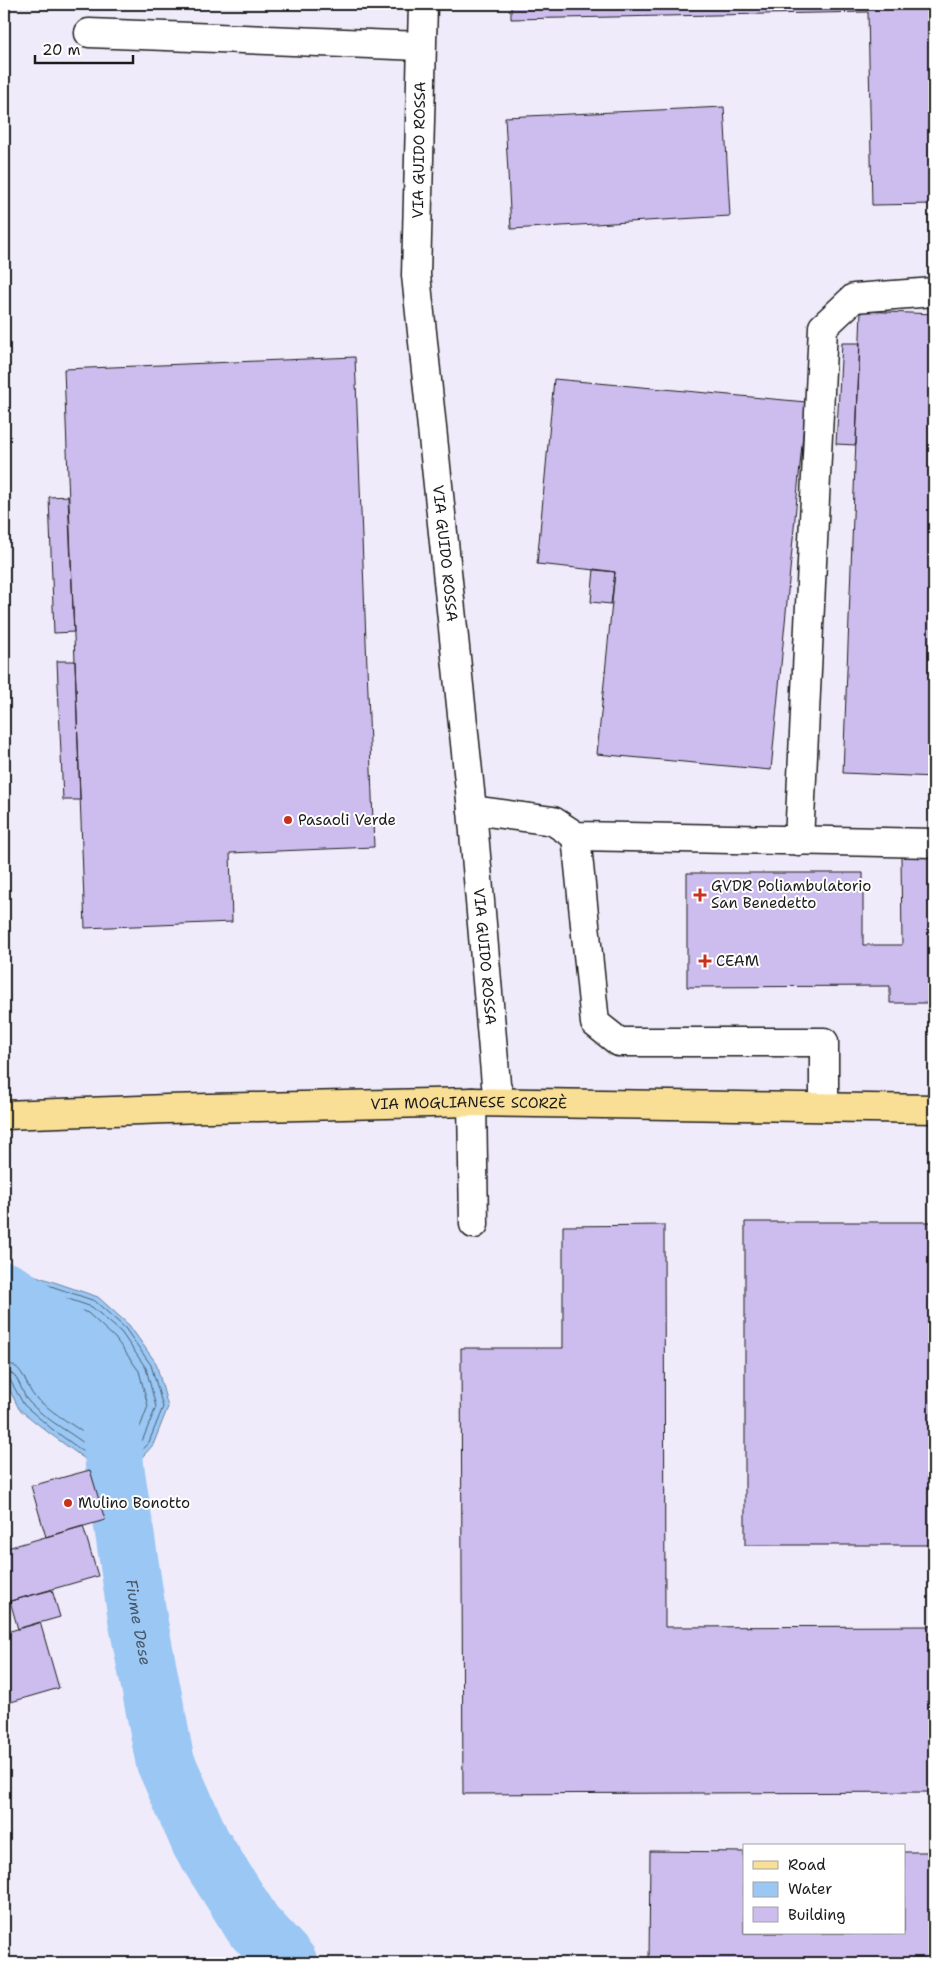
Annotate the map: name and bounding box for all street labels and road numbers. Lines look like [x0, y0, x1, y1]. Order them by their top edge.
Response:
street label: VIA GUIDO ROSSA [408, 81, 430, 219]
street label: VIA GUIDO ROSSA [428, 484, 462, 623]
street label: VIA GUIDO ROSSA [469, 887, 501, 1026]
street label: VIA MOGLIANESE SCORZÈ [370, 1092, 567, 1114]

